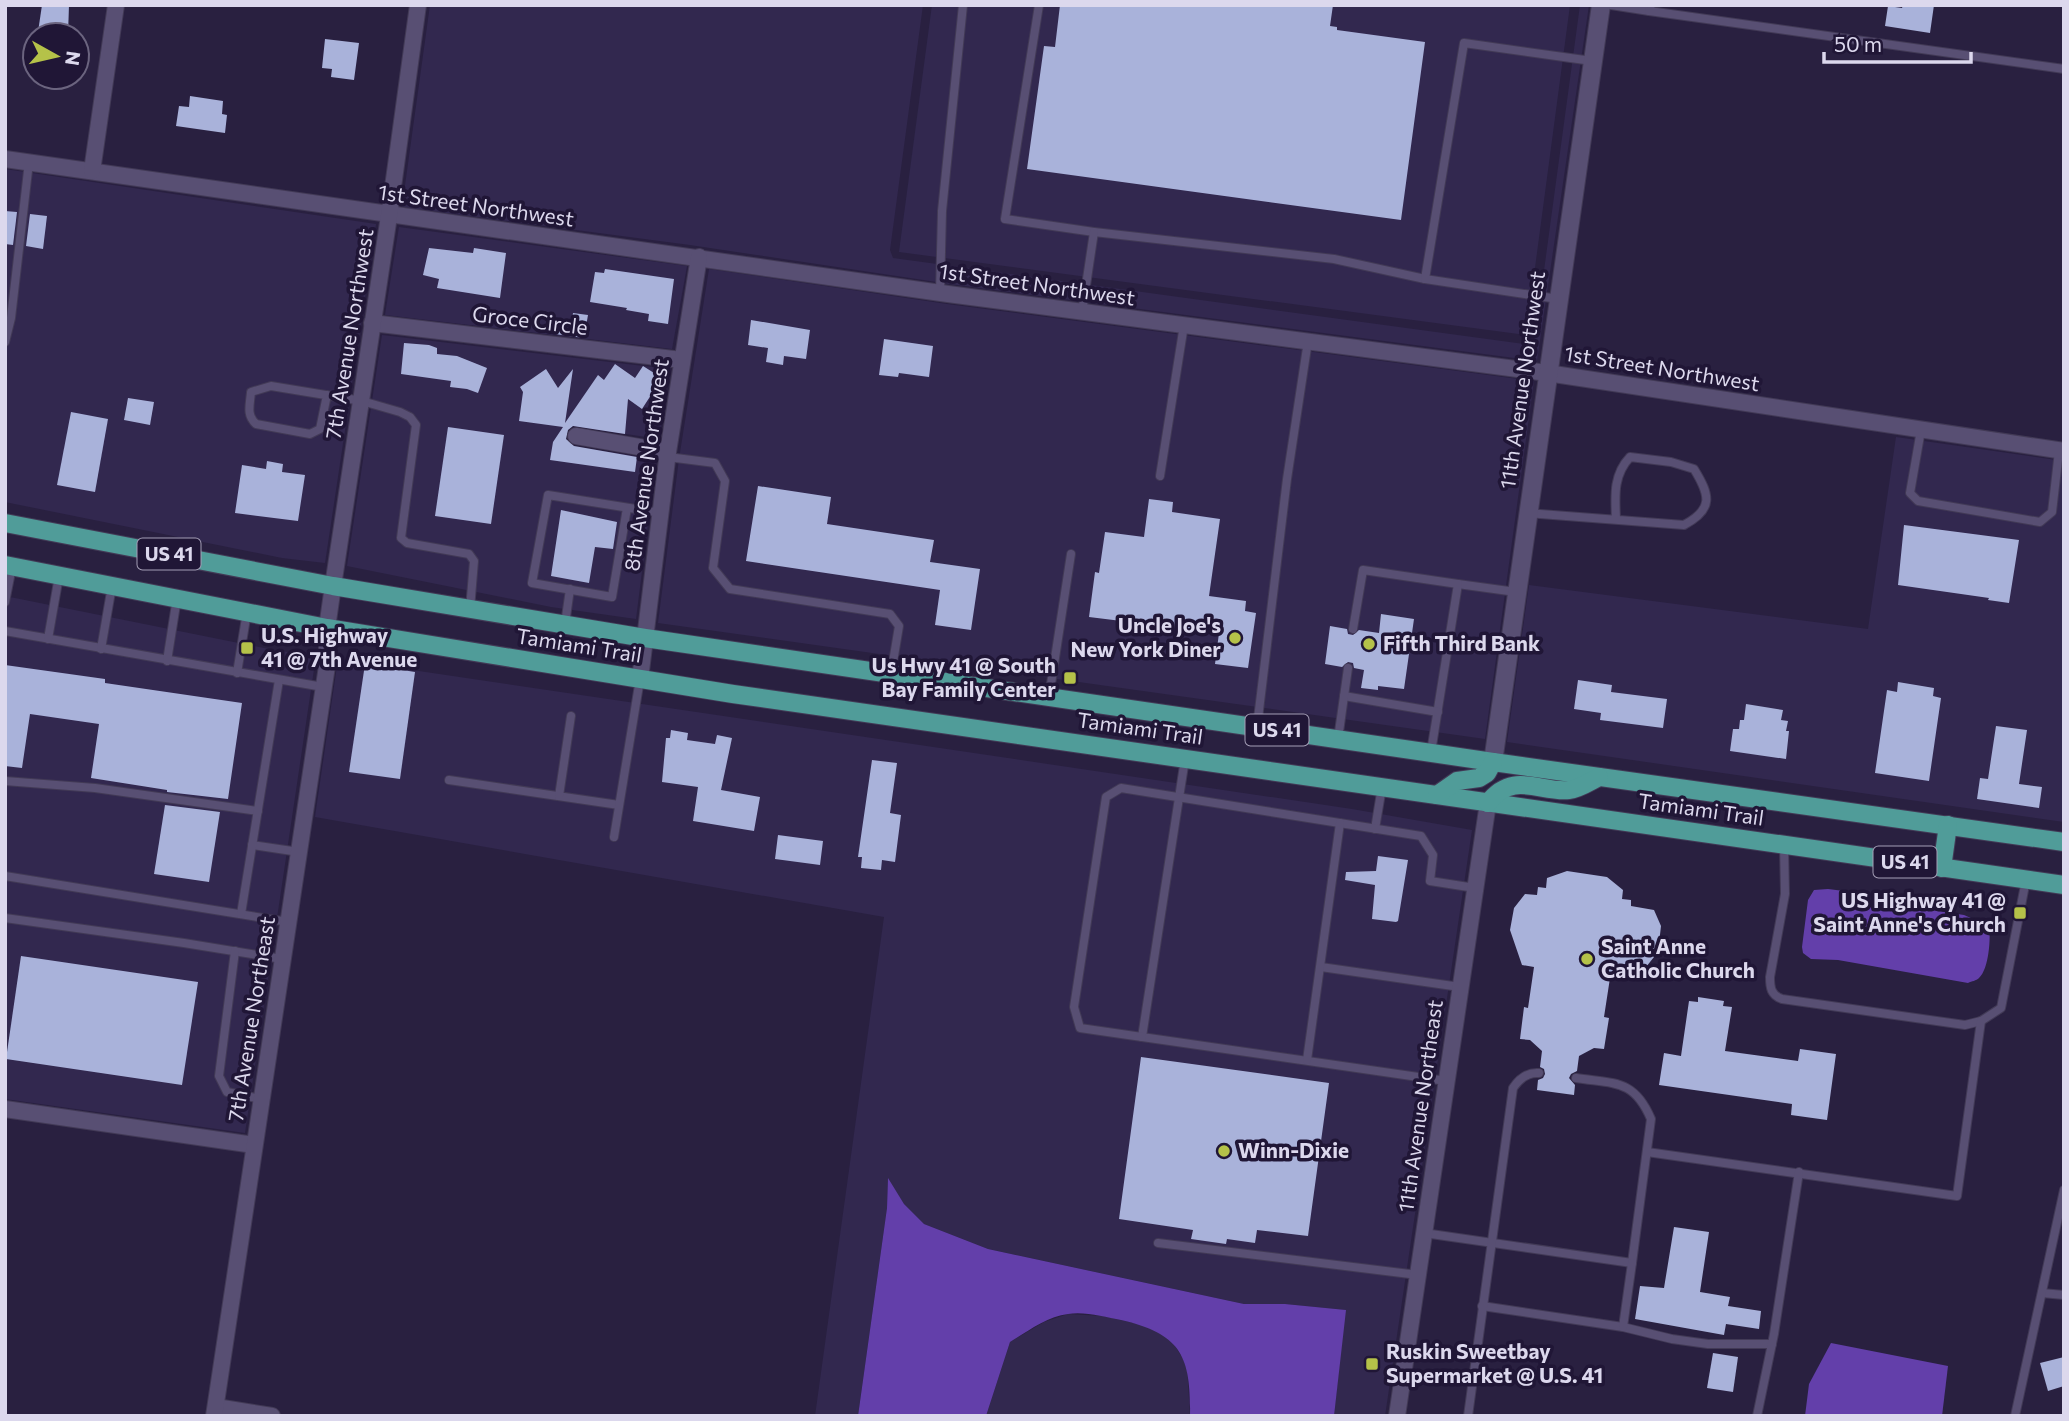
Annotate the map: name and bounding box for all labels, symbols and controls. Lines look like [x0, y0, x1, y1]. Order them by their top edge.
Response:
north arrow [21, 21, 91, 91]
scale bar [1824, 21, 1971, 65]
text: 50 m [1834, 31, 1882, 56]
text: N [61, 50, 86, 67]
street label: 1st Street Northwest [377, 178, 576, 231]
street label: 7th Avenue Northwest [320, 227, 377, 441]
street label: 1st Street Northwest [938, 257, 1137, 310]
street label: 11th Avenue Northwest [1494, 269, 1549, 490]
street label: Groce Circle [471, 300, 589, 339]
street label: 1st Street Northwest [1563, 340, 1762, 395]
street label: 8th Avenue Northwest [618, 357, 673, 573]
road number: US 41 [138, 538, 200, 569]
place label: Uncle Joe's New York Diner [1070, 612, 1221, 661]
place label: U.S. Highway 41 @ 7th Avenue [261, 622, 417, 671]
street label: Tamiami Trail [515, 622, 644, 667]
marker: Uncle Joe's New York Diner [1227, 630, 1243, 646]
place label: Fifth Third Bank [1383, 630, 1540, 655]
marker: Fifth Third Bank [1361, 636, 1377, 652]
marker: U.S. Highway 41 @ 7th Avenue [239, 640, 255, 656]
place label: Us Hwy 41 @ South Bay Family Center [872, 652, 1056, 701]
marker: Us Hwy 41 @ South Bay Family Center [1062, 670, 1078, 686]
street label: Tamiami Trail [1076, 706, 1205, 749]
road number: US 41 [1246, 715, 1308, 746]
street label: Tamiami Trail [1637, 787, 1766, 830]
road number: US 41 [1874, 846, 1937, 877]
place label: US Highway 41 @ Saint Anne's Church [1813, 887, 2006, 936]
marker: US Highway 41 @ Saint Anne's Church [2012, 905, 2028, 921]
street label: 7th Avenue Northeast [222, 914, 279, 1123]
place label: Saint Anne Catholic Church [1601, 933, 1755, 982]
marker: Saint Anne Catholic Church [1579, 951, 1595, 967]
street label: 11th Avenue Northeast [1392, 998, 1447, 1214]
place label: Winn-Dixie [1238, 1137, 1349, 1162]
marker: Winn-Dixie [1216, 1143, 1232, 1159]
place label: Ruskin Sweetbay Supermarket @ U.S. 41 [1386, 1338, 1603, 1387]
marker: Ruskin Sweetbay Supermarket @ U.S. 41 [1364, 1356, 1380, 1372]

